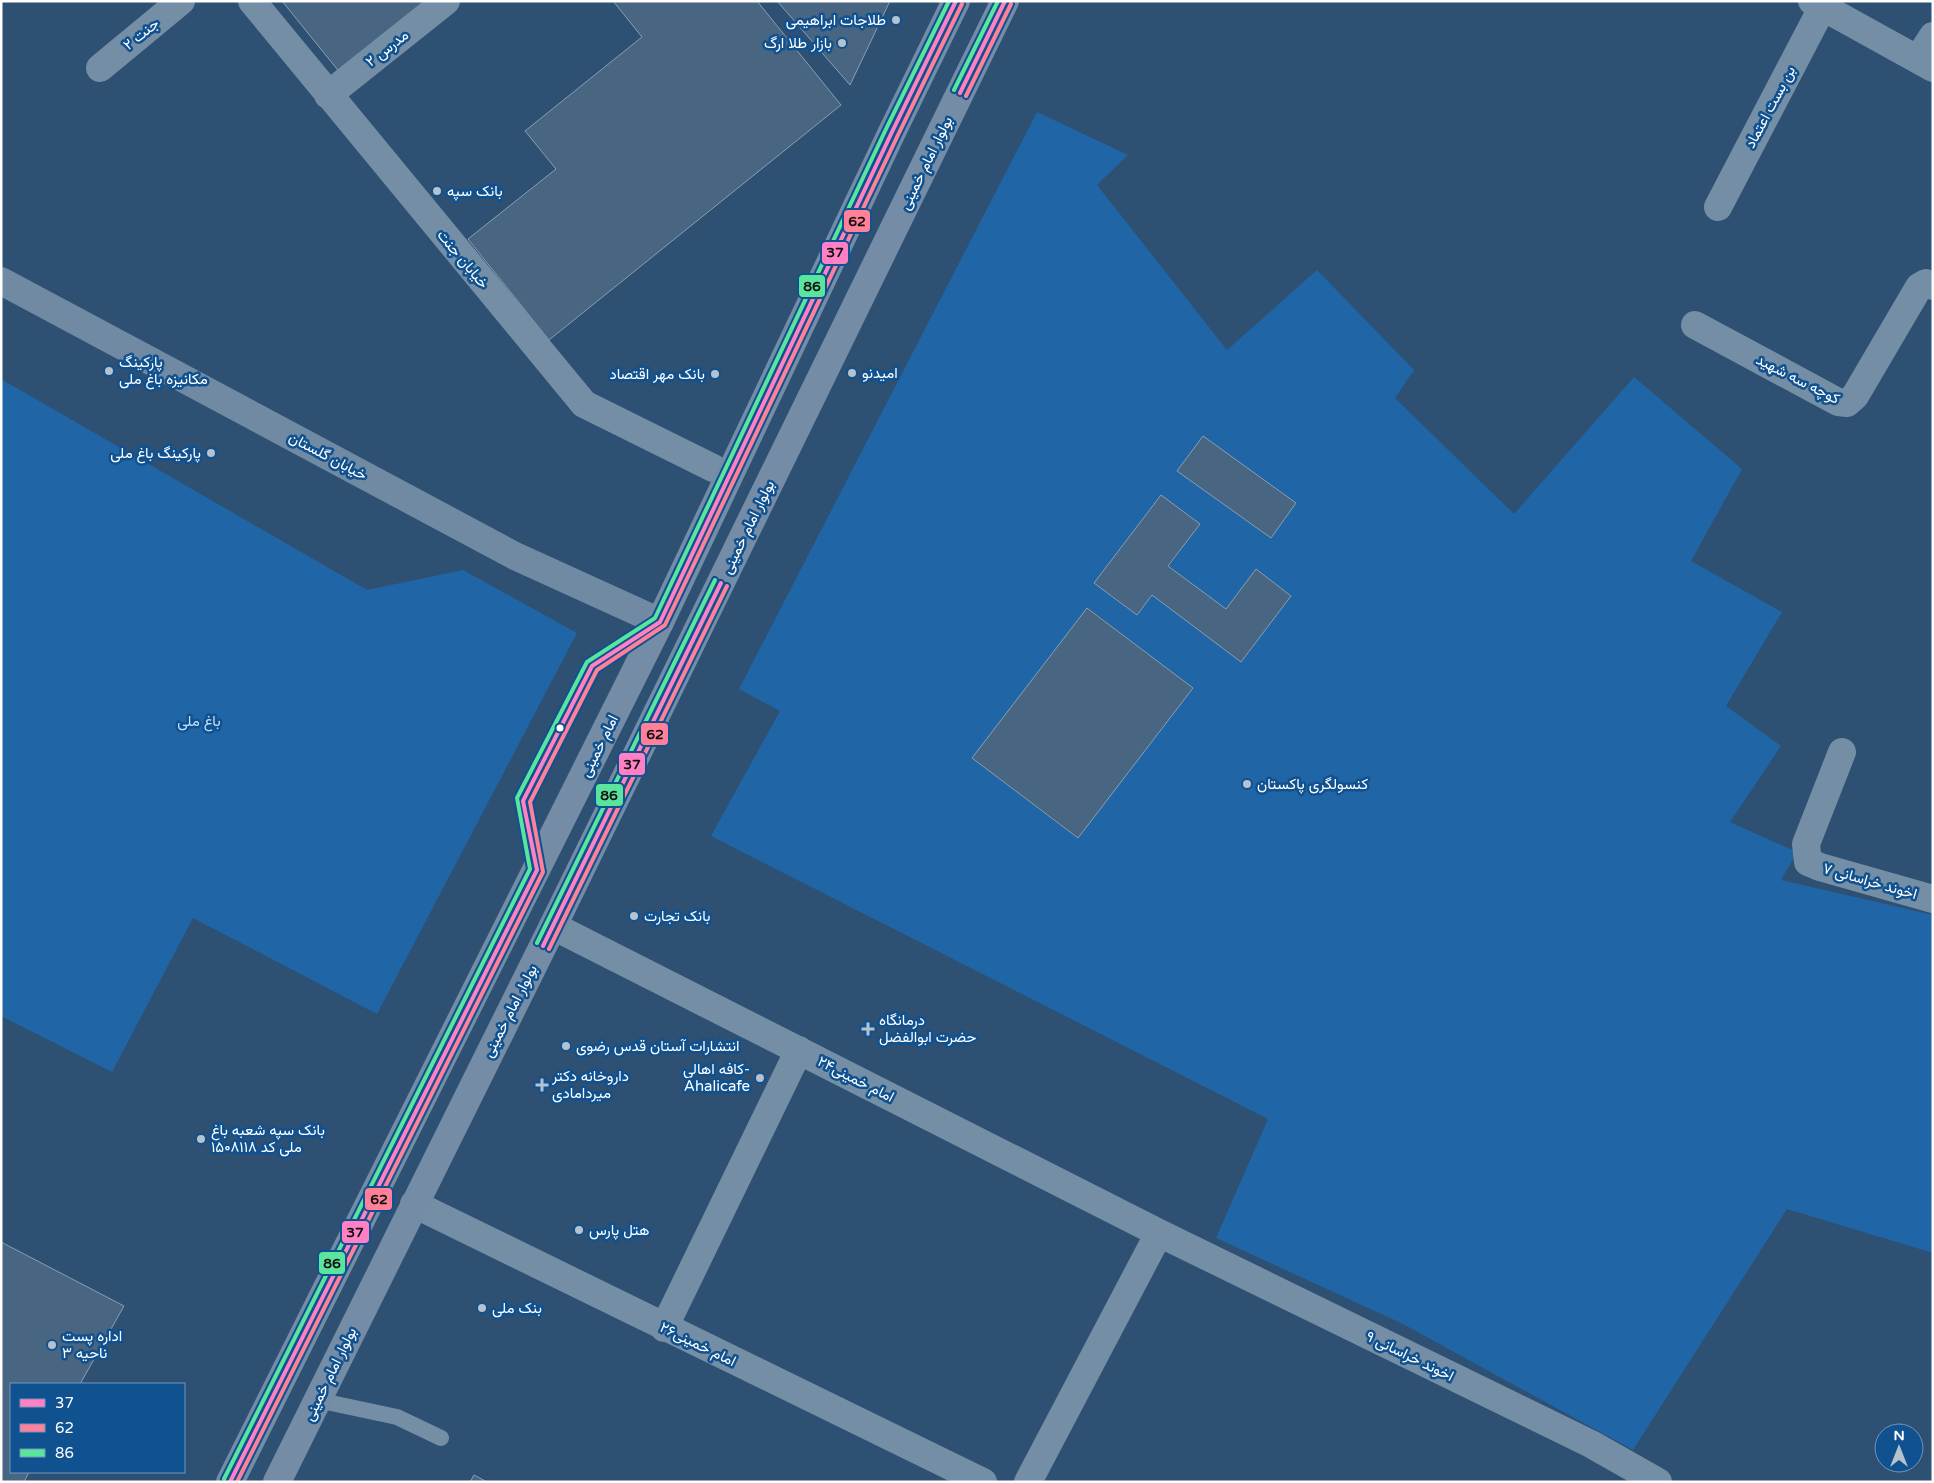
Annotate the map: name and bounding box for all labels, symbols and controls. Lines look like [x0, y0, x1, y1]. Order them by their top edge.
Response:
place label: طلاجات ابراهیمی [786, 11, 886, 30]
street label: جنت ۲ [119, 14, 163, 54]
marker: طلاجات ابراهیمی [890, 14, 902, 26]
street label: مدرس ۲ [362, 26, 413, 71]
place label: بازار طلا ارگ [764, 34, 832, 52]
marker: بازار طلا ارگ [836, 37, 848, 49]
street label: بن بست اعتماد [1741, 63, 1800, 152]
street label: بولوار امام خمینی [896, 113, 957, 213]
place label: بانک سپه [447, 182, 503, 201]
marker: بانک سپه [431, 185, 443, 197]
line badge: 62 [843, 209, 871, 233]
text: 62 [848, 213, 866, 230]
street label: خیابان جنت [433, 226, 493, 292]
line badge: 37 [821, 241, 849, 265]
text: 37 [826, 244, 844, 261]
line badge: 86 [798, 274, 826, 298]
text: 86 [803, 278, 821, 295]
street label: کوچه سه شهید [1753, 350, 1843, 409]
place label: پارکینگ مکانیزه باغ ملی [119, 353, 208, 390]
place label: امیدنو [862, 364, 898, 382]
marker: پارکینگ مکانیزه باغ ملی [103, 365, 115, 377]
place label: بانک مهر اقتصاد [609, 365, 705, 383]
marker: امیدنو [846, 367, 858, 379]
marker: بانک مهر اقتصاد [709, 368, 721, 380]
street label: خیابان گلستان [286, 428, 370, 484]
place label: پارکینگ باغ ملی [110, 444, 201, 464]
marker: پارکینگ باغ ملی [205, 447, 217, 459]
street label: بولوار امام خمینی [718, 477, 779, 577]
park label: باغ ملی [177, 712, 221, 732]
street label: امام خمینی [576, 712, 623, 781]
line badge: 62 [640, 722, 669, 746]
unlabelled marker [555, 723, 565, 733]
text: 62 [646, 726, 664, 743]
line badge: 37 [618, 752, 646, 776]
text: 37 [623, 756, 641, 773]
place label: کنسولگری پاکستان [1257, 775, 1368, 794]
marker: کنسولگری پاکستان [1241, 778, 1253, 790]
line badge: 86 [595, 783, 624, 807]
text: 86 [600, 787, 618, 804]
street label: اخوند خراسانی ۷ [1821, 859, 1919, 904]
place label: بانک تجارت [644, 907, 711, 925]
marker: بانک تجارت [628, 910, 640, 922]
street label: بولوار امام خمینی [479, 962, 542, 1061]
place label: درمانگاه حضرت ابوالفضل [879, 1011, 976, 1046]
marker: درمانگاه حضرت ابوالفضل [861, 1022, 875, 1036]
place label: انتشارات آستان قدس رضوی [576, 1037, 740, 1056]
marker: انتشارات آستان قدس رضوی [560, 1040, 572, 1052]
street label: امام خمینی۲۴ [814, 1052, 897, 1107]
place label: کافه اهالی- Ahalicafe [683, 1060, 750, 1095]
place label: داروخانه دکتر میردامادی [551, 1067, 629, 1103]
marker: کافه اهالی- Ahalicafe [754, 1072, 766, 1084]
marker: داروخانه دکتر میردامادی [536, 1079, 548, 1091]
place label: بانک سپه شعبه باغ ملی کد ۱۵۰۸۱۱۸ [211, 1121, 325, 1157]
marker: بانک سپه شعبه باغ ملی کد ۱۵۰۸۱۱۸ [195, 1133, 207, 1145]
line badge: 62 [364, 1187, 393, 1211]
text: 62 [370, 1191, 388, 1208]
line badge: 37 [341, 1220, 370, 1244]
place label: هتل پارس [589, 1221, 649, 1240]
text: 37 [346, 1224, 364, 1241]
marker: هتل پارس [573, 1224, 585, 1236]
line badge: 86 [318, 1251, 346, 1275]
text: 86 [323, 1255, 341, 1272]
place label: بنک ملی [492, 1299, 542, 1318]
marker: بنک ملی [476, 1302, 488, 1314]
street label: امام خمینی۲۶ [657, 1318, 739, 1371]
street label: بولوار امام خمینی [300, 1324, 361, 1424]
place label: اداره پست ناحیه ۳ [62, 1327, 122, 1362]
street label: اخوند خراسانی ۹ [1363, 1327, 1457, 1386]
marker: اداره پست ناحیه ۳ [46, 1339, 58, 1351]
legend [10, 1383, 185, 1473]
text: 37 [55, 1394, 74, 1412]
text: 62 [55, 1419, 74, 1437]
north arrow [1874, 1423, 1924, 1473]
text: N [1893, 1427, 1905, 1444]
text: 86 [55, 1444, 74, 1462]

